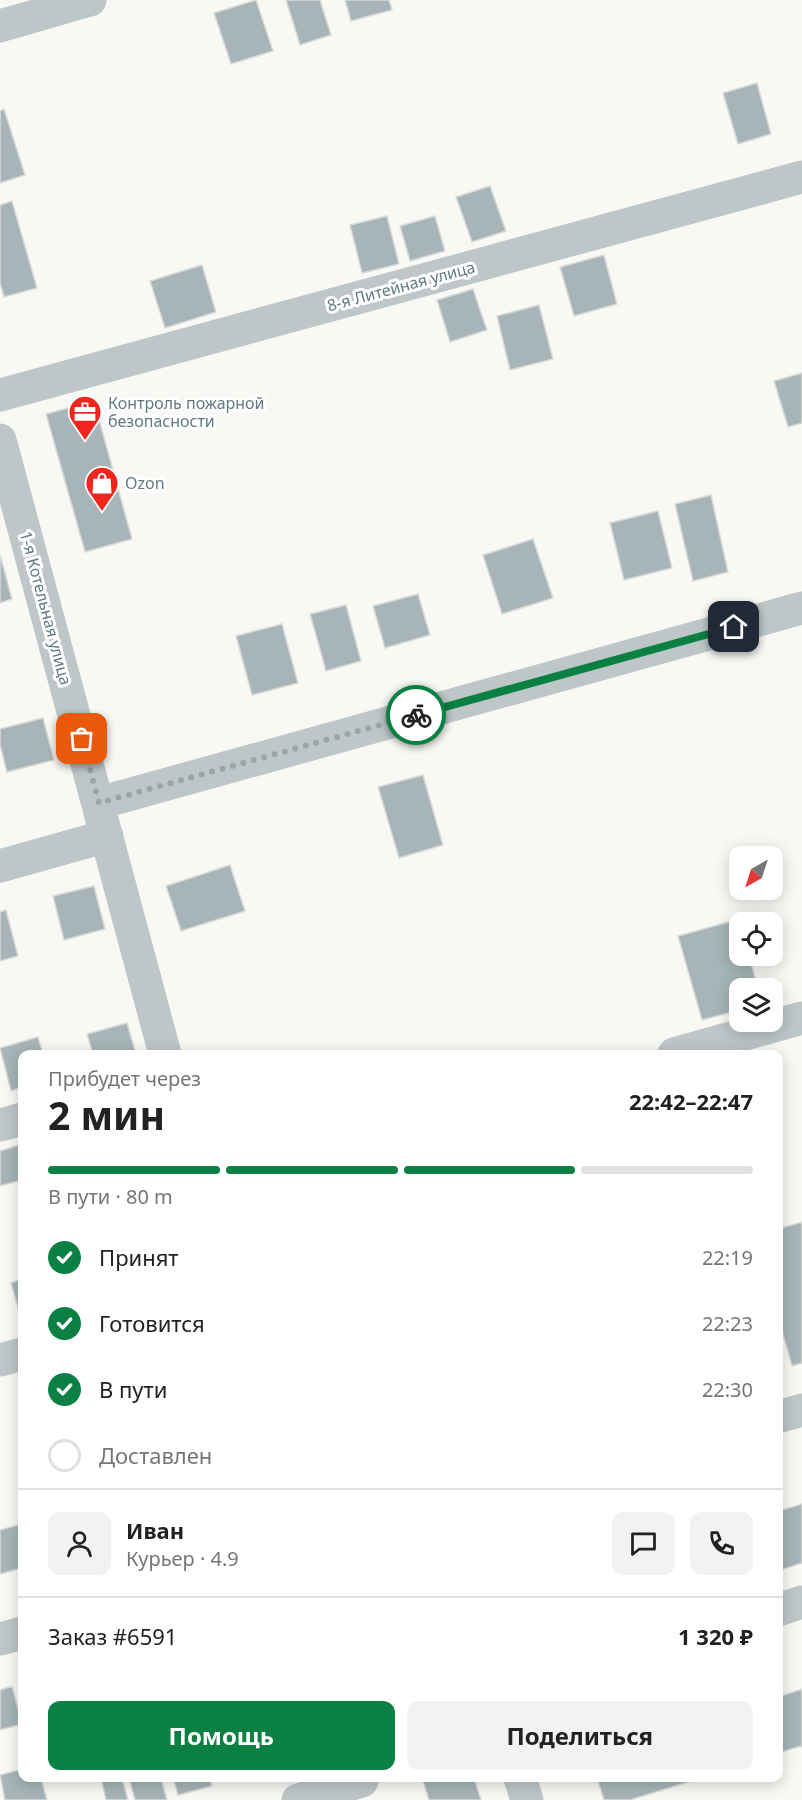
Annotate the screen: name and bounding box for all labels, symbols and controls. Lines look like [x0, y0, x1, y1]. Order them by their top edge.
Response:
street label: 8-я Литейная улица [325, 256, 477, 316]
place label: Контроль пожарной безопасности [108, 392, 265, 432]
office icon: Контроль пожарной безопасности [67, 394, 103, 441]
shop icon: Ozon [84, 465, 120, 512]
place label: Ozon [125, 472, 165, 494]
street label: 1-я Котельная улица [15, 529, 77, 687]
pin [708, 601, 759, 652]
icon: home [717, 610, 750, 643]
courier [386, 685, 446, 745]
icon: bike [400, 699, 433, 732]
pin [56, 713, 107, 764]
icon: bag [65, 722, 98, 755]
north arrow [729, 846, 783, 900]
map controls [729, 846, 783, 1032]
button: locate [729, 912, 783, 966]
button: layers [729, 978, 783, 1032]
text: Прибудет через [48, 1065, 201, 1092]
text: 22:42–22:47 [629, 1086, 753, 1116]
text: 2 мин [48, 1088, 165, 1141]
text: В пути · 80 m [48, 1183, 173, 1210]
icon: check [48, 1241, 81, 1274]
text: Принят [99, 1242, 179, 1272]
text: 22:19 [702, 1244, 753, 1271]
icon: check [48, 1307, 81, 1340]
text: Готовится [99, 1308, 205, 1338]
text: 22:23 [702, 1310, 753, 1337]
icon: check [48, 1373, 81, 1406]
text: В пути [99, 1374, 167, 1404]
text: 22:30 [702, 1376, 753, 1403]
text: Доставлен [99, 1440, 212, 1470]
button: person [48, 1512, 111, 1575]
button: chat [612, 1512, 675, 1575]
button: phone [690, 1512, 753, 1575]
text: Иван [126, 1515, 184, 1545]
text: Курьер · 4.9 [126, 1545, 239, 1572]
text: Заказ #6591 [48, 1621, 177, 1651]
text: 1 320 ₽ [678, 1621, 753, 1651]
button: Помощь [48, 1701, 395, 1770]
button: Поделиться [407, 1701, 753, 1770]

